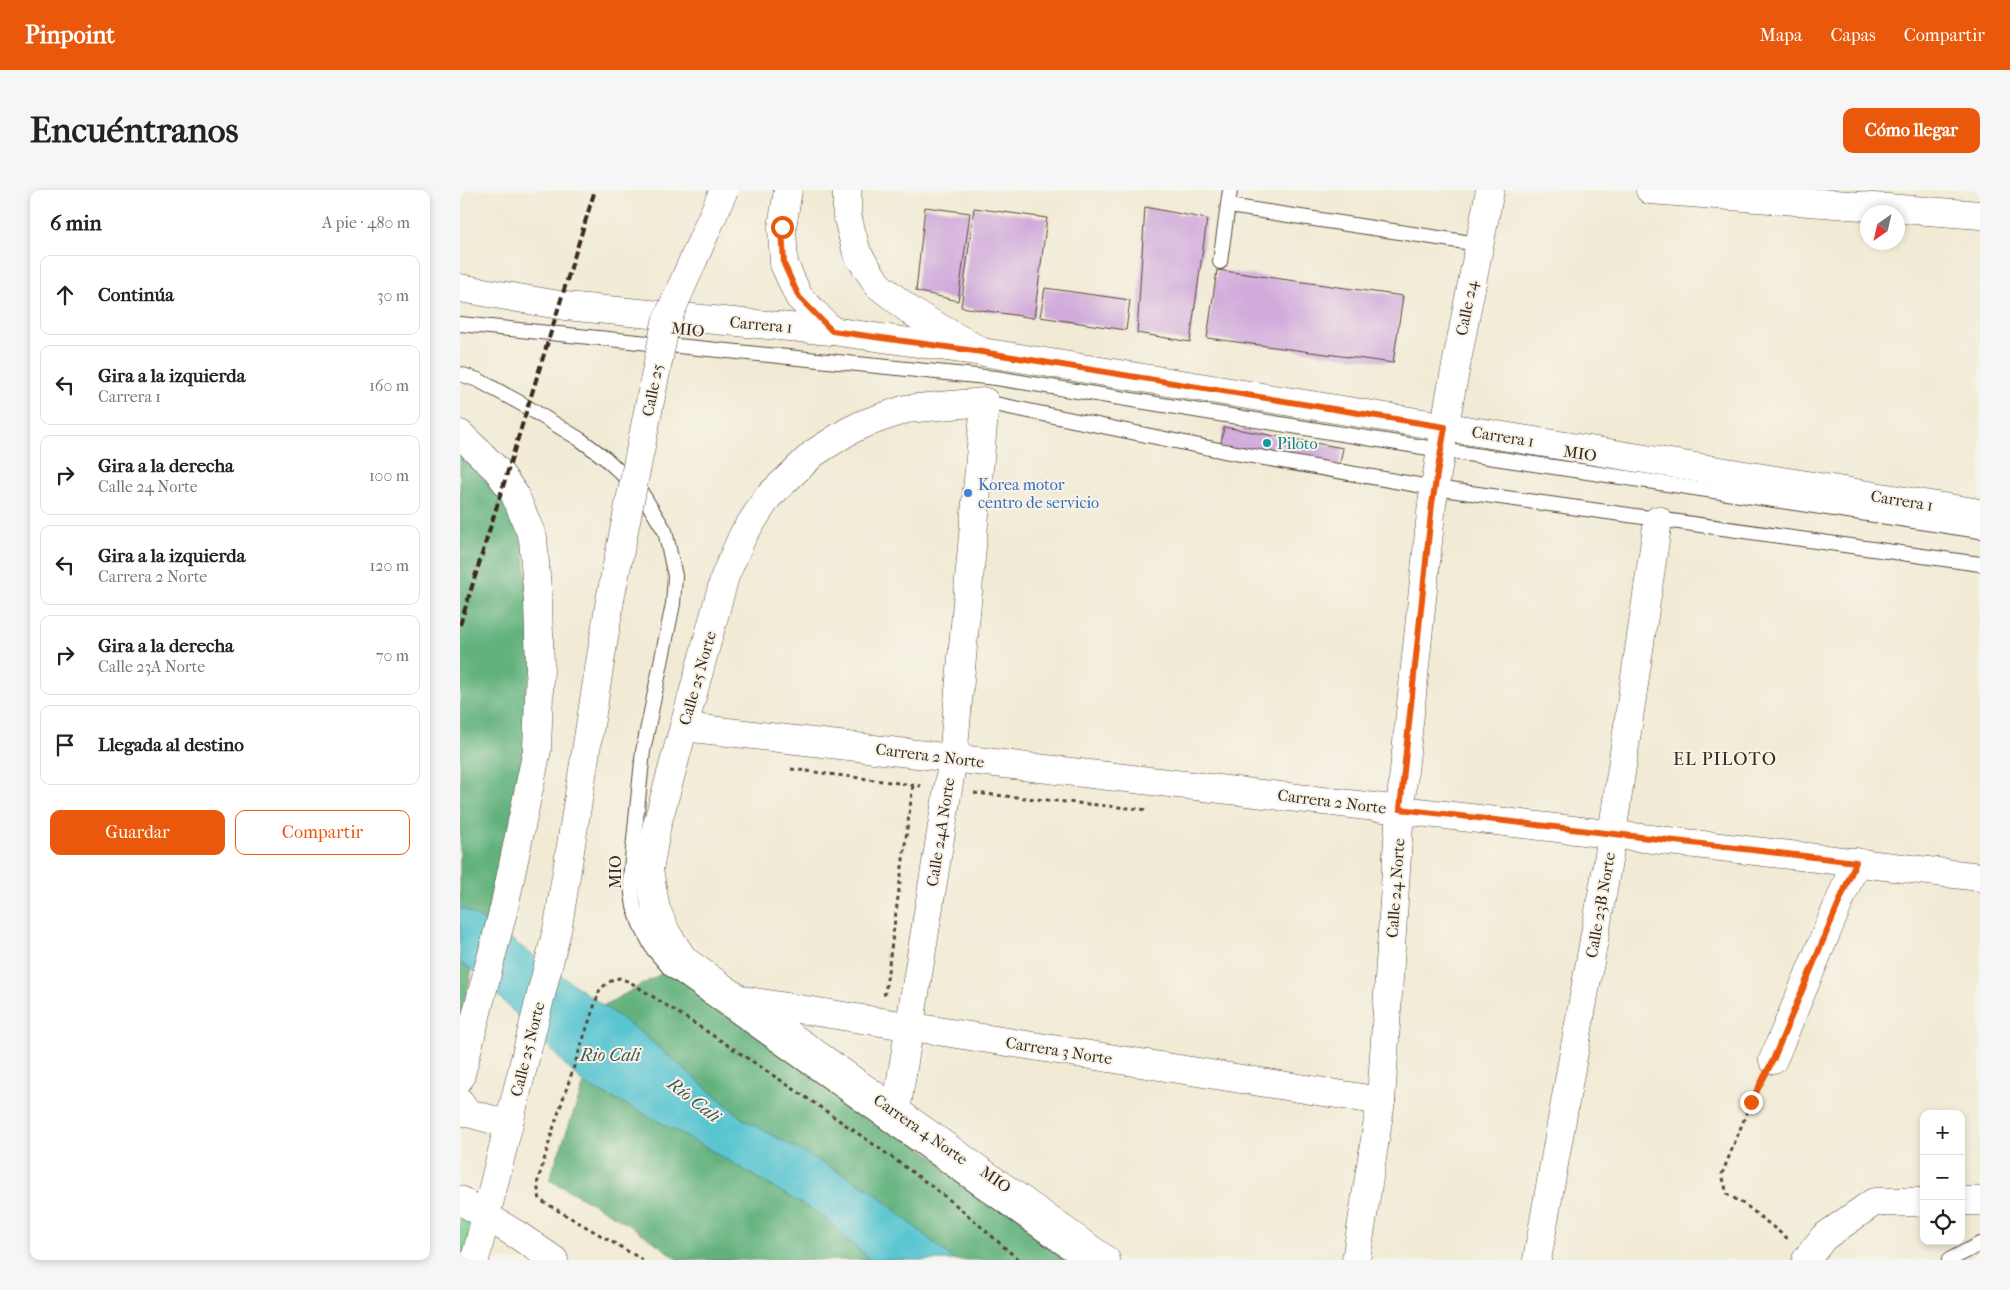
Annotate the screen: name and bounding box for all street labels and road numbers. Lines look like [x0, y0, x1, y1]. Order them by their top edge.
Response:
street label: Calle 24 [1452, 278, 1481, 337]
street label: Carrera 1 [729, 312, 793, 337]
street label: MIO [670, 318, 706, 341]
street label: Calle 25 [638, 362, 667, 418]
street label: Carrera 1 [1470, 422, 1535, 451]
street label: MIO [1562, 442, 1598, 465]
street label: Carrera 1 [1869, 486, 1934, 515]
street label: Calle 25 Norte [675, 629, 720, 727]
street label: Carrera 2 Norte [875, 739, 985, 772]
street label: Calle 24A Norte [922, 776, 959, 888]
street label: Carrera 2 Norte [1277, 785, 1387, 818]
street label: Calle 24 Norte [1383, 838, 1408, 938]
street label: Calle 23B Norte [1582, 851, 1619, 960]
street label: MIO [606, 855, 625, 889]
street label: Calle 25 Norte [507, 1000, 548, 1099]
street label: Carrera 3 Norte [1004, 1033, 1114, 1068]
street label: Carrera 4 Norte [870, 1090, 971, 1169]
street label: MIO [977, 1162, 1015, 1197]

